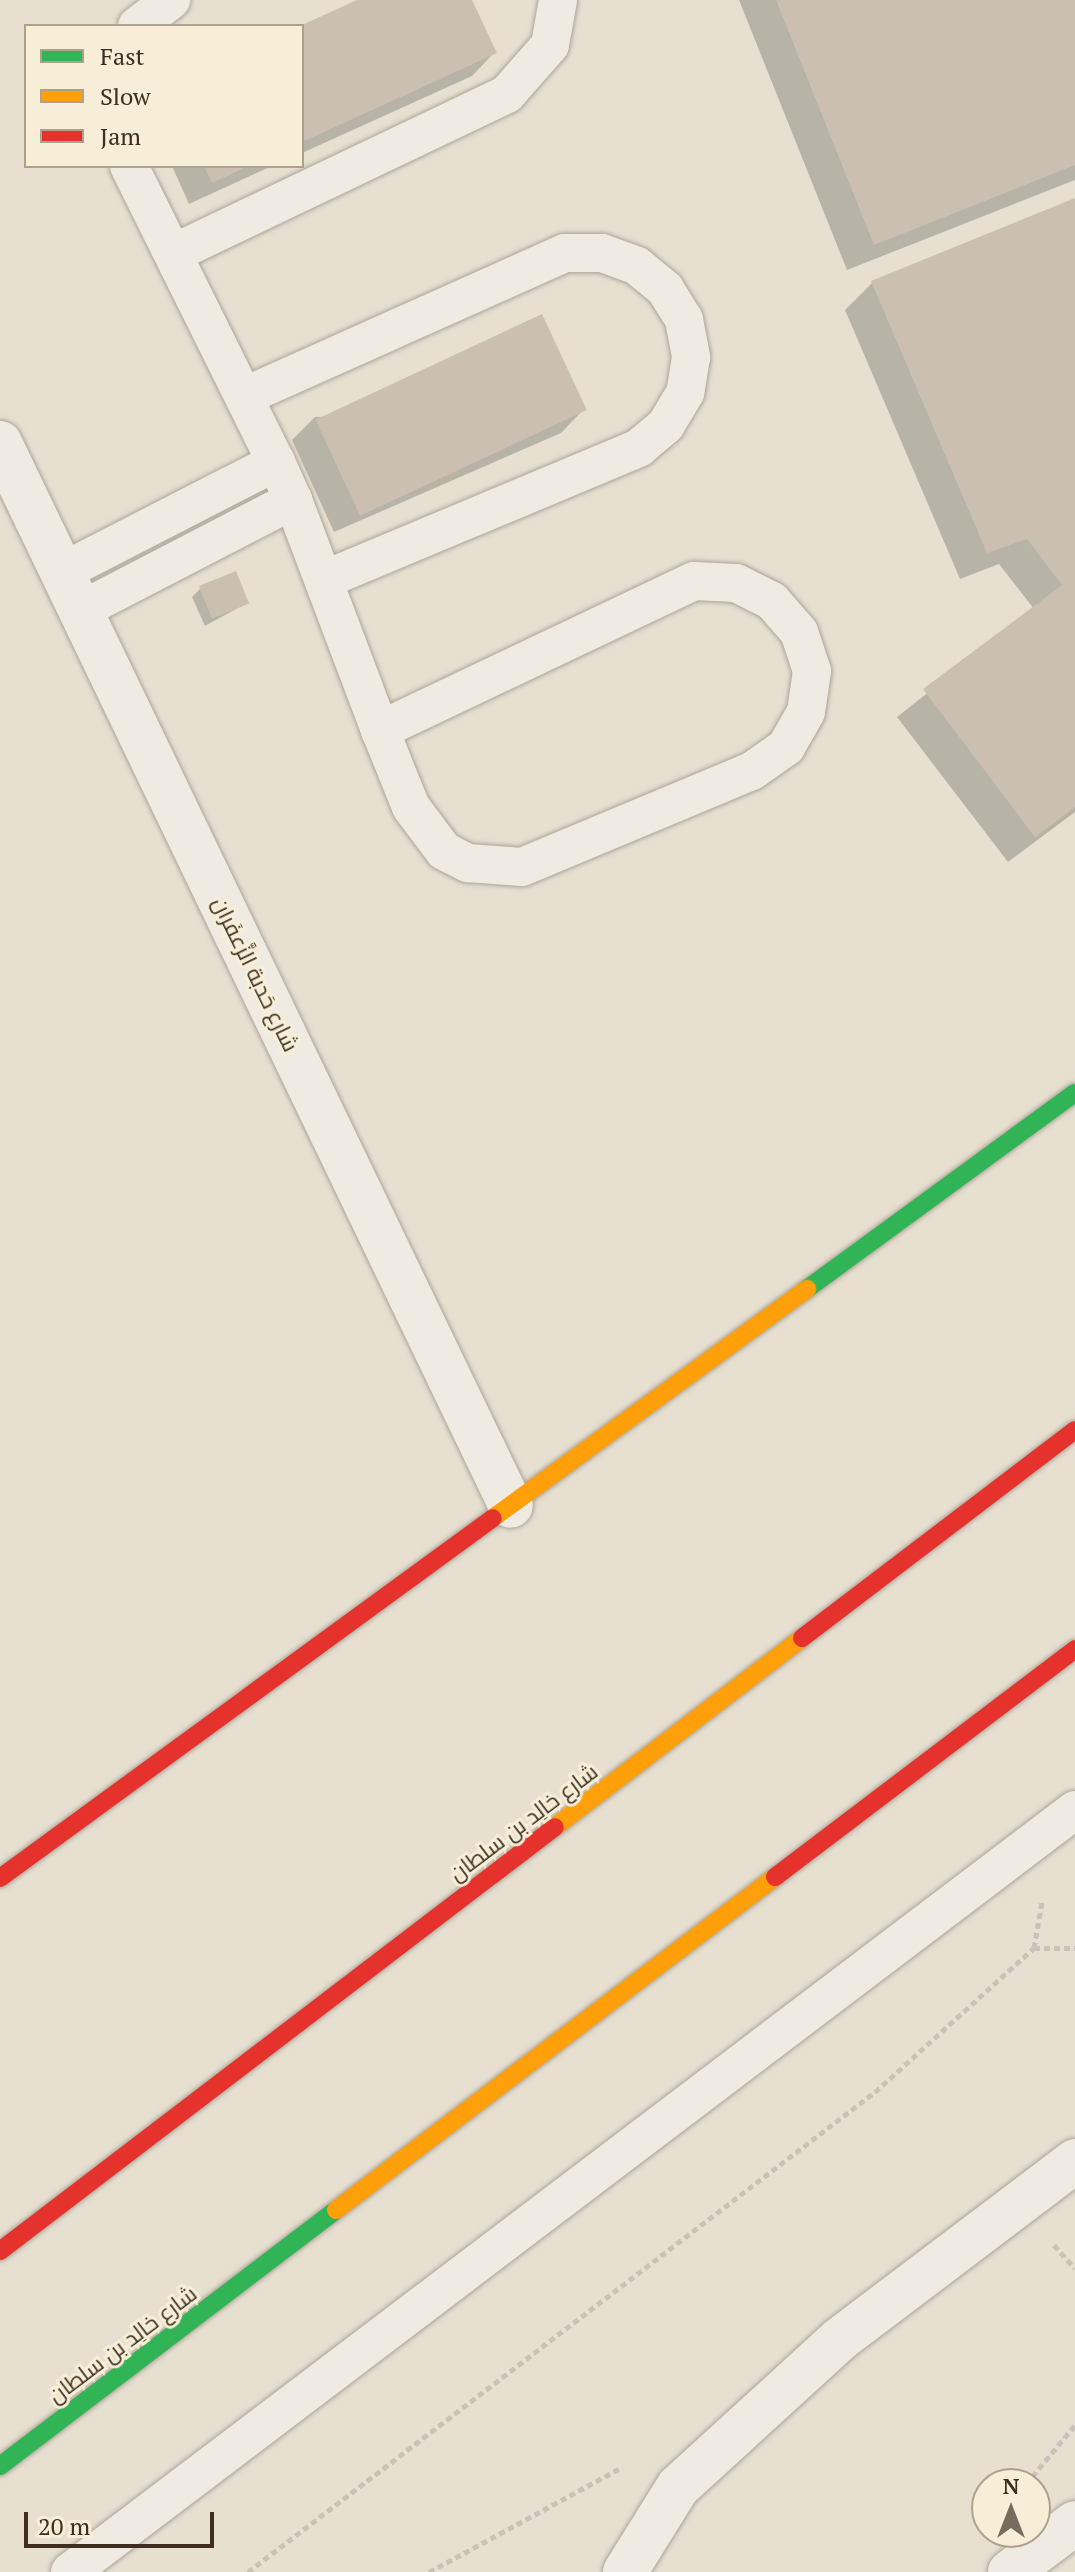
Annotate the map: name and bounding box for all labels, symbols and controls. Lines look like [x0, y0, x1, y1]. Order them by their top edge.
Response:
legend [24, 24, 304, 168]
text: Fast [100, 40, 144, 72]
text: Slow [100, 80, 151, 112]
text: Jam [100, 120, 141, 152]
street label: شارع حَدبة الزَّعفَران [207, 892, 305, 1056]
street label: شارع خالِد بن سلطان [444, 1758, 602, 1886]
street label: شارع خالِد بن سلطان [43, 2280, 201, 2408]
north arrow [971, 2468, 1051, 2548]
text: N [1003, 2471, 1019, 2500]
scale bar [28, 2496, 218, 2546]
text: 20 m [38, 2510, 90, 2542]

